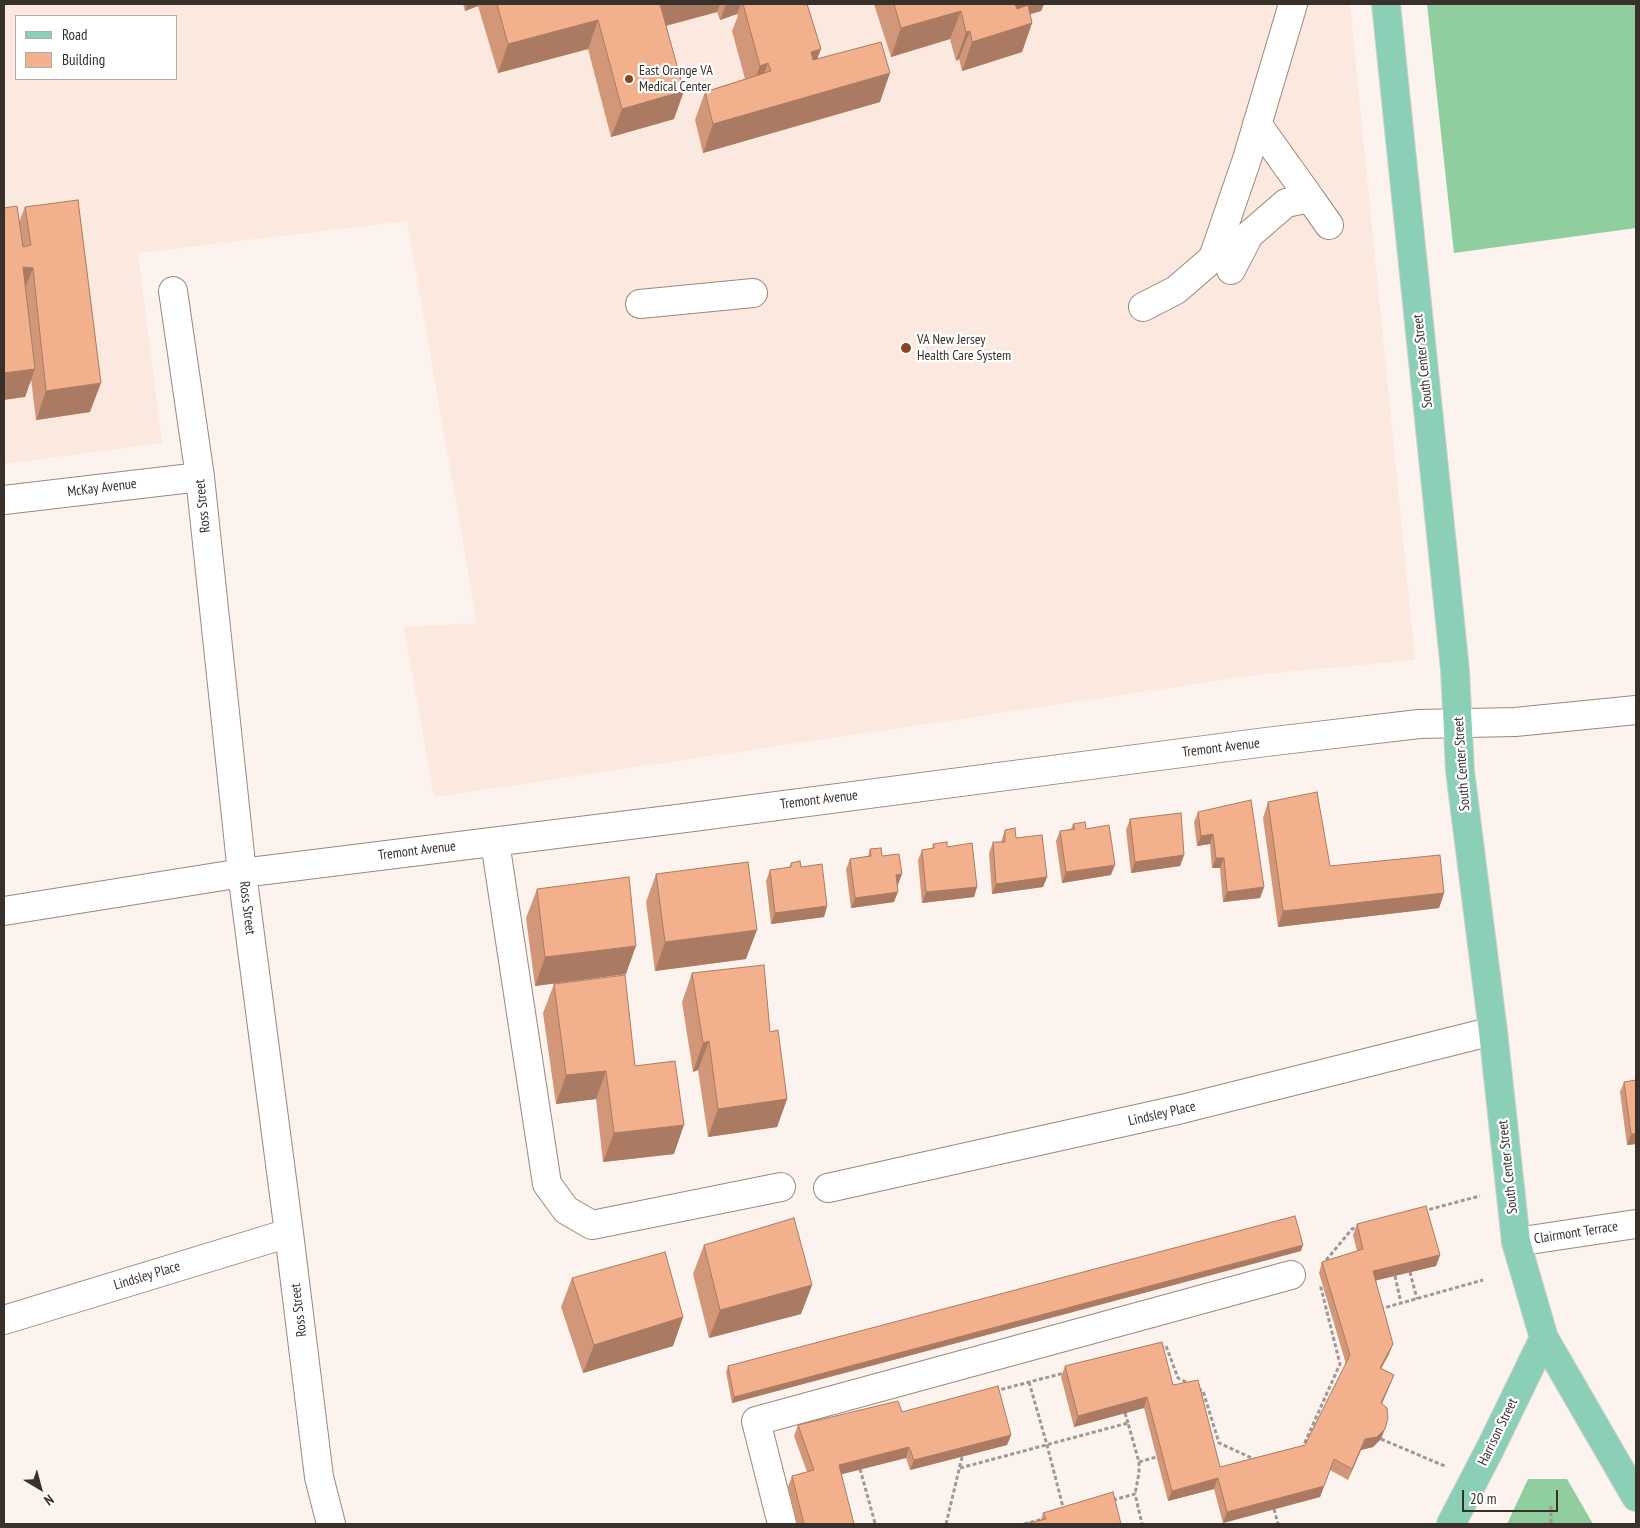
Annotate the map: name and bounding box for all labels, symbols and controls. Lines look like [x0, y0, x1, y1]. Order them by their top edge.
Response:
legend [15, 15, 178, 80]
text: Road [62, 25, 88, 44]
text: Building [62, 50, 105, 69]
place label: East Orange VA Medical Center [639, 63, 713, 95]
marker: East Orange VA Medical Center [623, 73, 635, 85]
street label: South Center Street [1410, 313, 1436, 409]
place label: VA New Jersey Health Care System [917, 332, 1011, 364]
marker: VA New Jersey Health Care System [899, 341, 913, 355]
street label: McKay Avenue [66, 475, 138, 501]
street label: Ross Street [192, 478, 214, 534]
street label: South Center Street [1450, 716, 1474, 812]
street label: Tremont Avenue [1181, 735, 1261, 761]
street label: Tremont Avenue [779, 787, 859, 813]
street label: Tremont Avenue [377, 838, 457, 864]
street label: Ross Street [235, 880, 259, 936]
street label: Lindsley Place [1127, 1098, 1197, 1130]
street label: South Center Street [1495, 1119, 1521, 1215]
street label: Clairmont Terrace [1533, 1218, 1619, 1248]
street label: Lindsley Place [112, 1258, 182, 1294]
street label: Ross Street [287, 1282, 311, 1338]
street label: Harrison Street [1475, 1396, 1521, 1468]
north arrow [15, 1463, 65, 1513]
scale bar [1465, 1480, 1561, 1512]
text: 20 m [1470, 1489, 1496, 1508]
text: N [41, 1491, 57, 1509]

